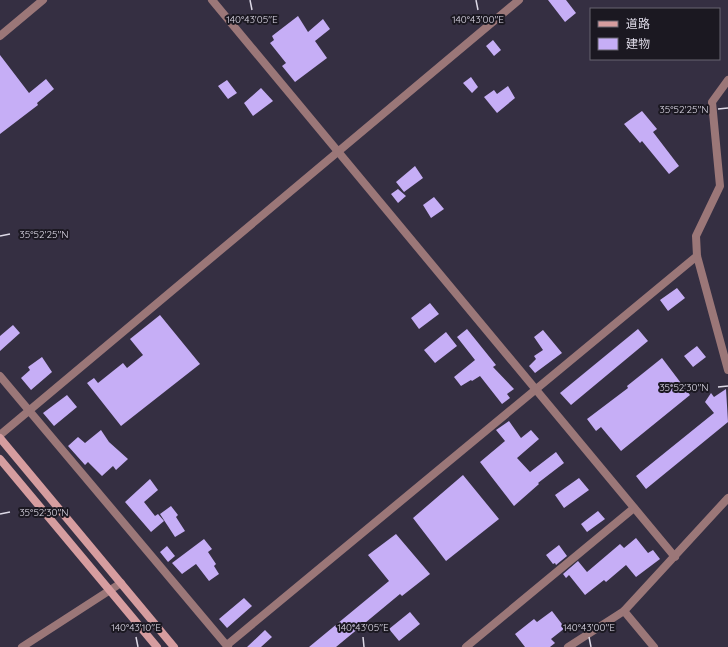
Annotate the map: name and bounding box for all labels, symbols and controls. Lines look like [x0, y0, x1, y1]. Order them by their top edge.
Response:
legend [590, 8, 720, 60]
text: 140°43'05"E [226, 13, 278, 26]
text: 140°43'00"E [452, 13, 504, 26]
text: 道路 [626, 16, 650, 31]
text: 建物 [626, 36, 650, 51]
text: 35°52'25"N [659, 103, 709, 116]
text: 35°52'25"N [19, 228, 69, 241]
text: 35°52'30"N [659, 381, 709, 394]
text: 35°52'30"N [19, 506, 69, 519]
text: 140°43'10"E [111, 621, 161, 634]
text: 140°43'05"E [337, 621, 389, 634]
text: 140°43'00"E [563, 621, 615, 634]

